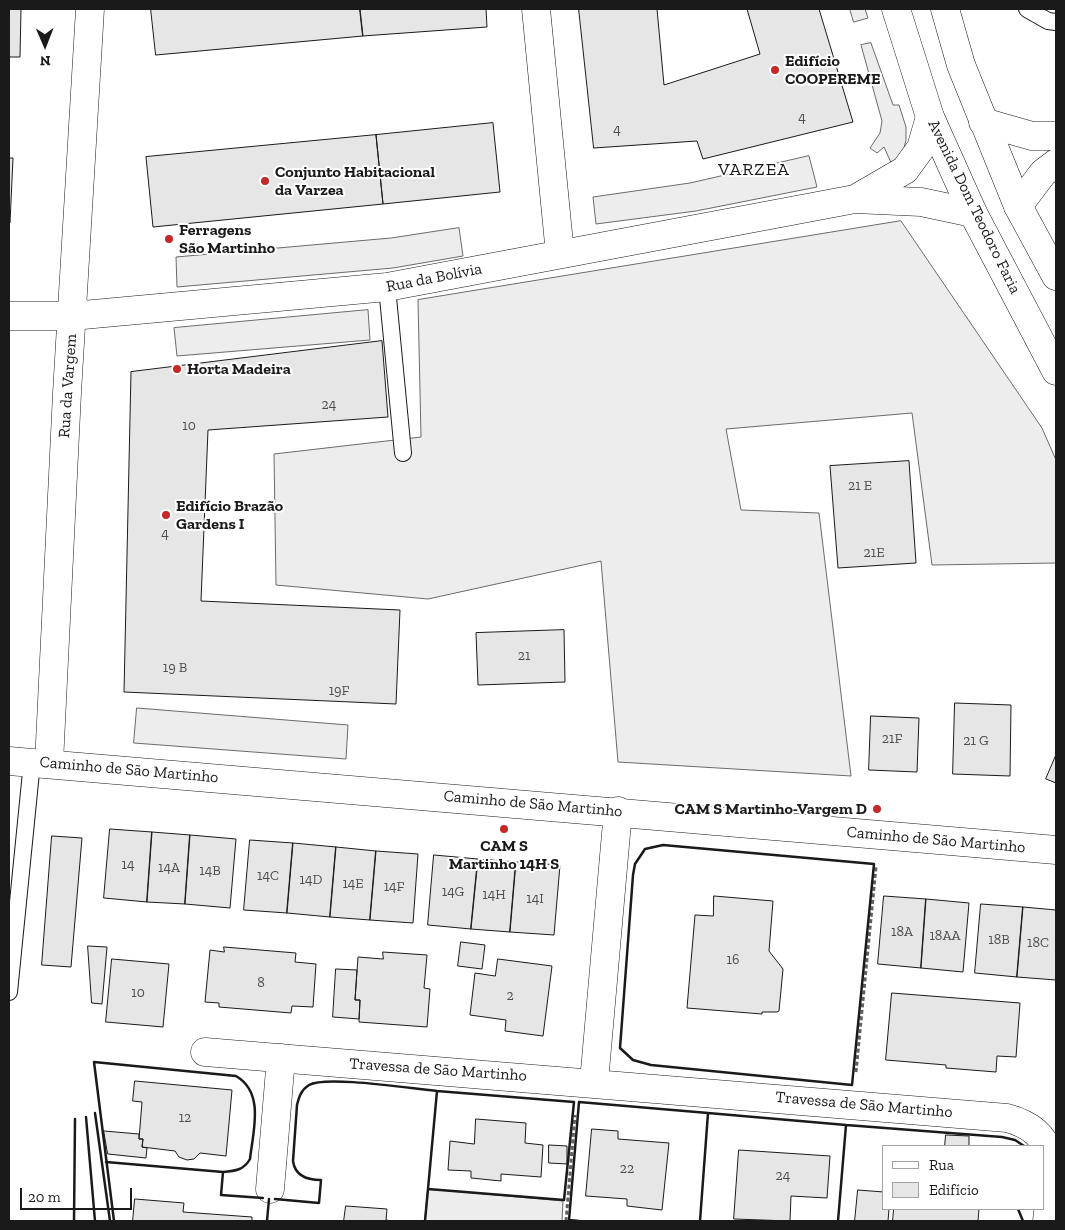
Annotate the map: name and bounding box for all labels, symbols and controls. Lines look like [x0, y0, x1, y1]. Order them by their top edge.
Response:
north arrow [20, 20, 70, 70]
place label: Edifício COOPEREME [785, 51, 880, 89]
text: N [40, 52, 51, 69]
marker: Edifício COOPEREME [769, 64, 781, 76]
house number: 4 [798, 110, 806, 126]
street label: Avenida Dom Teodoro Faria [923, 117, 1025, 297]
house number: 4 [613, 122, 621, 138]
district label: VARZEA [717, 159, 791, 181]
place label: Conjunto Habitacional da Varzea [275, 162, 435, 200]
marker: Conjunto Habitacional da Varzea [259, 175, 271, 187]
place label: Ferragens São Martinho [179, 220, 275, 258]
marker: Ferragens São Martinho [163, 233, 175, 245]
street label: Rua da Bolívia [385, 259, 483, 297]
street label: Rua da Vargem [55, 333, 81, 439]
place label: Horta Madeira [187, 359, 291, 379]
marker: Horta Madeira [171, 363, 183, 375]
house number: 24 [322, 397, 336, 413]
house number: 10 [182, 418, 196, 434]
house number: 21 E [848, 478, 872, 494]
place label: Edifício Brazão Gardens I [176, 496, 283, 534]
marker: Edifício Brazão Gardens I [160, 509, 172, 521]
house number: 4 [161, 526, 169, 542]
house number: 21E [864, 545, 884, 561]
house number: 21 [518, 648, 530, 664]
house number: 19 B [163, 660, 187, 676]
house number: 19F [329, 683, 349, 699]
house number: 21F [882, 731, 902, 747]
house number: 21 G [963, 733, 989, 749]
street label: Caminho de São Martinho [39, 753, 219, 787]
street label: Caminho de São Martinho [443, 787, 623, 821]
place label: CAM S Martinho-Vargem D [675, 799, 867, 819]
marker: CAM S Martinho-Vargem D [871, 803, 883, 815]
marker: CAM S Martinho 14H S [498, 823, 510, 835]
street label: Caminho de São Martinho [846, 823, 1026, 857]
place label: CAM S Martinho 14H S [449, 836, 559, 874]
house number: 14 [122, 857, 134, 873]
house number: 14A [158, 860, 180, 876]
house number: 14B [199, 863, 221, 879]
house number: 14C [257, 868, 279, 884]
house number: 14D [300, 872, 322, 888]
house number: 14E [342, 876, 364, 892]
house number: 14F [384, 879, 404, 895]
house number: 14G [442, 884, 464, 900]
house number: 14H [482, 887, 506, 903]
house number: 14I [526, 891, 544, 907]
house number: 18A [891, 924, 913, 940]
house number: 18AA [929, 928, 961, 944]
house number: 18B [988, 932, 1010, 948]
house number: 18C [1027, 935, 1049, 951]
house number: 16 [727, 952, 739, 968]
house number: 8 [257, 975, 265, 991]
house number: 10 [131, 985, 145, 1001]
house number: 2 [506, 988, 514, 1004]
street label: Travessa de São Martinho [349, 1054, 527, 1086]
street label: Travessa de São Martinho [775, 1088, 953, 1122]
house number: 12 [179, 1110, 191, 1126]
legend [882, 1145, 1045, 1210]
text: Rua [929, 1156, 954, 1174]
house number: 22 [620, 1161, 634, 1177]
house number: 24 [776, 1168, 790, 1184]
scale bar [22, 1178, 135, 1210]
text: Edifício [929, 1181, 979, 1199]
text: 20 m [28, 1188, 61, 1206]

